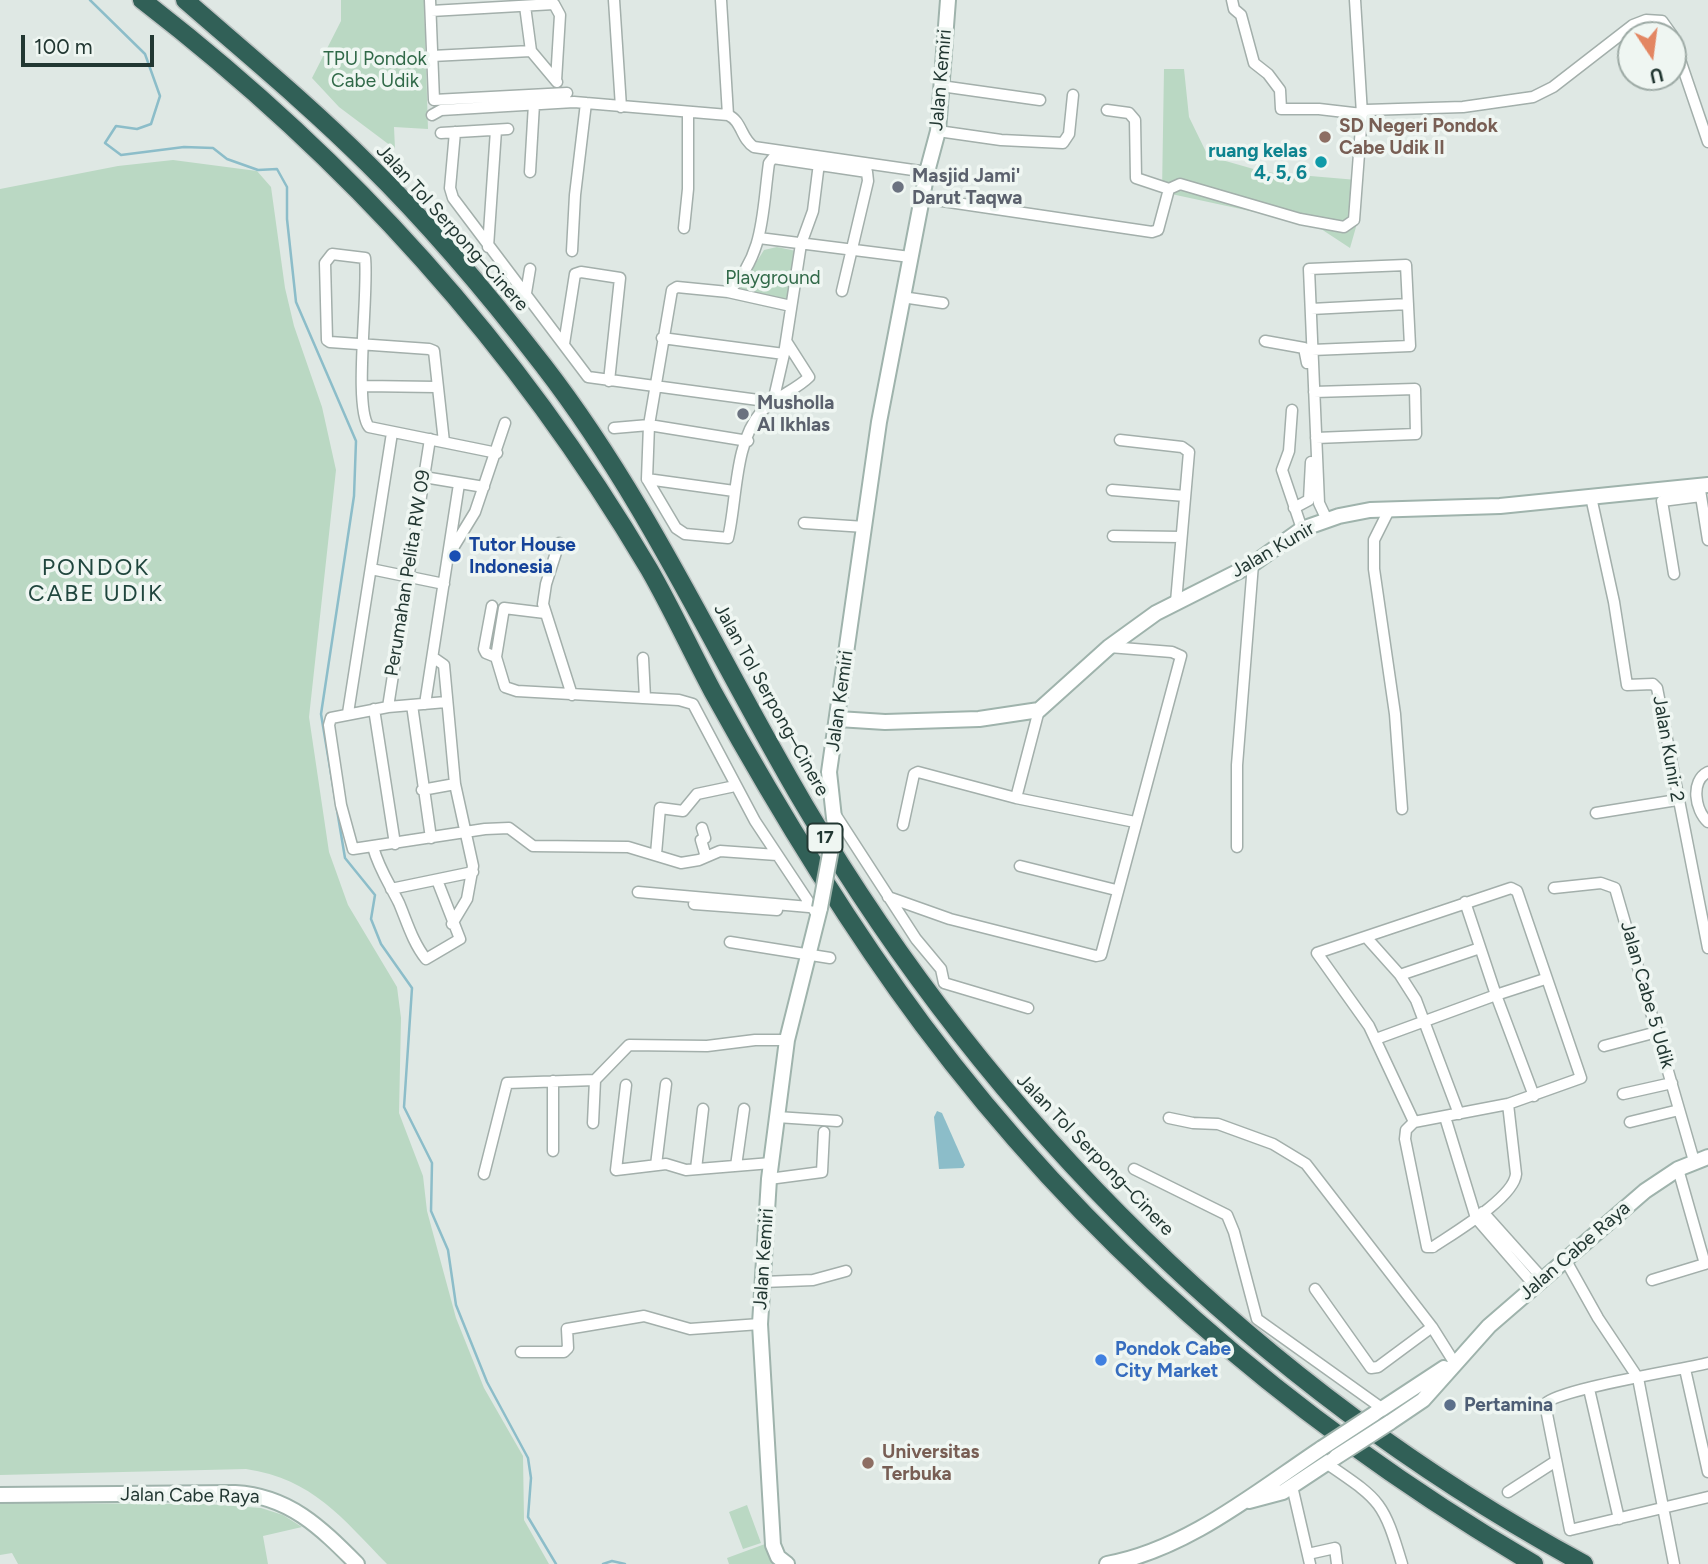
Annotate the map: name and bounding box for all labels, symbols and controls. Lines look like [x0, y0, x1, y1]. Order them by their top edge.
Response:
scale bar [24, 21, 158, 65]
north arrow [1617, 21, 1687, 91]
street label: Jalan Kemiri [925, 28, 957, 132]
text: 100 m [34, 34, 93, 59]
park label: TPU Pondok Cabe Udik [323, 48, 427, 92]
text: U [1647, 62, 1666, 88]
place label: SD Negeri Pondok Cabe Udik II [1339, 115, 1498, 159]
marker: SD Negeri Pondok Cabe Udik II [1317, 129, 1333, 145]
street label: Jalan Tol Serpong–Cinere [371, 140, 533, 316]
place label: ruang kelas 4, 5, 6 [1208, 140, 1307, 184]
marker: ruang kelas 4, 5, 6 [1313, 154, 1329, 170]
place label: Masjid Jami' Darut Taqwa [912, 165, 1022, 209]
marker: Masjid Jami' Darut Taqwa [890, 179, 906, 195]
park label: Playground [725, 267, 821, 289]
place label: Musholla Al Ikhlas [757, 392, 834, 436]
marker: Musholla Al Ikhlas [735, 406, 751, 422]
street label: Perumahan Pelita RW 09 [380, 468, 436, 678]
street label: Jalan Kunir [1227, 517, 1319, 583]
place label: Tutor House Indonesia [469, 534, 576, 578]
marker: Tutor House Indonesia [447, 548, 463, 564]
district label: PONDOK CABE UDIK [29, 554, 163, 608]
street label: Jalan Tol Serpong–Cinere [709, 600, 833, 800]
street label: Jalan Kemiri [822, 649, 858, 753]
street label: Jalan Kunir 2 [1647, 694, 1689, 804]
road number: 17 [808, 824, 842, 852]
street label: Jalan Cabe 5 Udik [1615, 919, 1679, 1071]
street label: Jalan Tol Serpong–Cinere [1012, 1069, 1178, 1241]
street label: Jalan Cabe Raya [1515, 1197, 1635, 1305]
street label: Jalan Kemiri [749, 1207, 779, 1311]
place label: Pondok Cabe City Market [1115, 1338, 1231, 1382]
marker: Pondok Cabe City Market [1093, 1352, 1109, 1368]
place label: Pertamina [1464, 1394, 1553, 1416]
marker: Pertamina [1442, 1397, 1458, 1413]
place label: Universitas Terbuka [882, 1441, 979, 1485]
marker: Universitas Terbuka [860, 1455, 876, 1471]
street label: Jalan Cabe Raya [120, 1483, 260, 1509]

